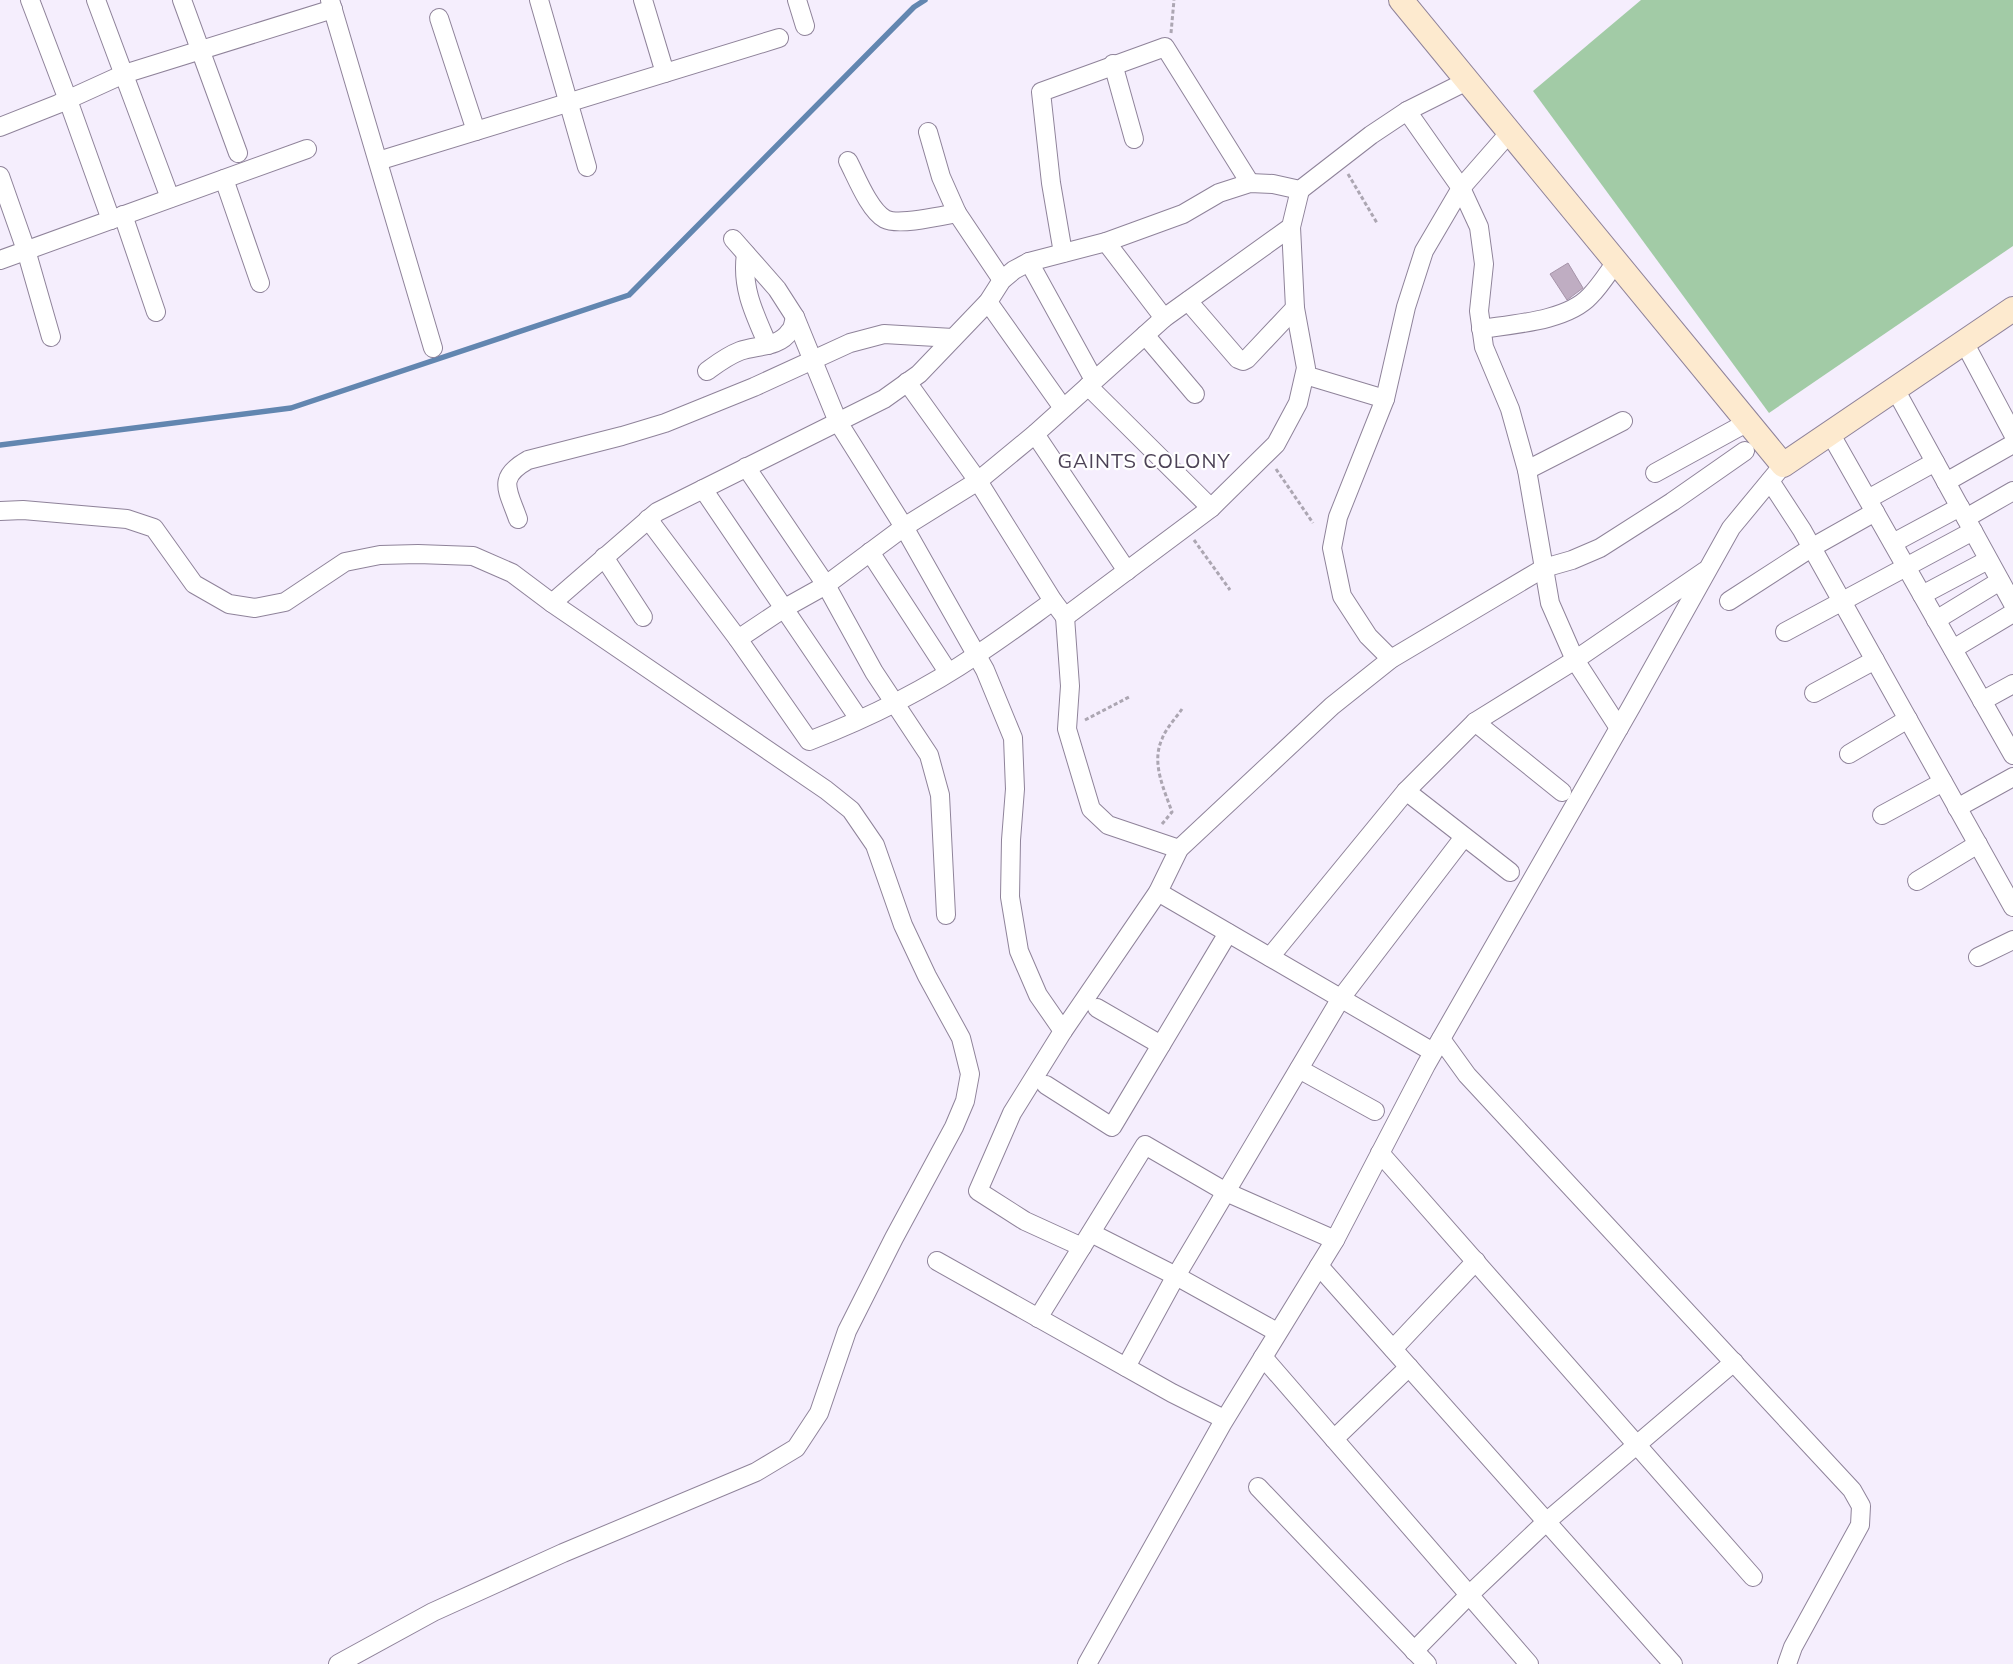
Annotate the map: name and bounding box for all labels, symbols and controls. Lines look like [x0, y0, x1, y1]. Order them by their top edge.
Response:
district label: GAINTS COLONY [1057, 448, 1231, 473]

